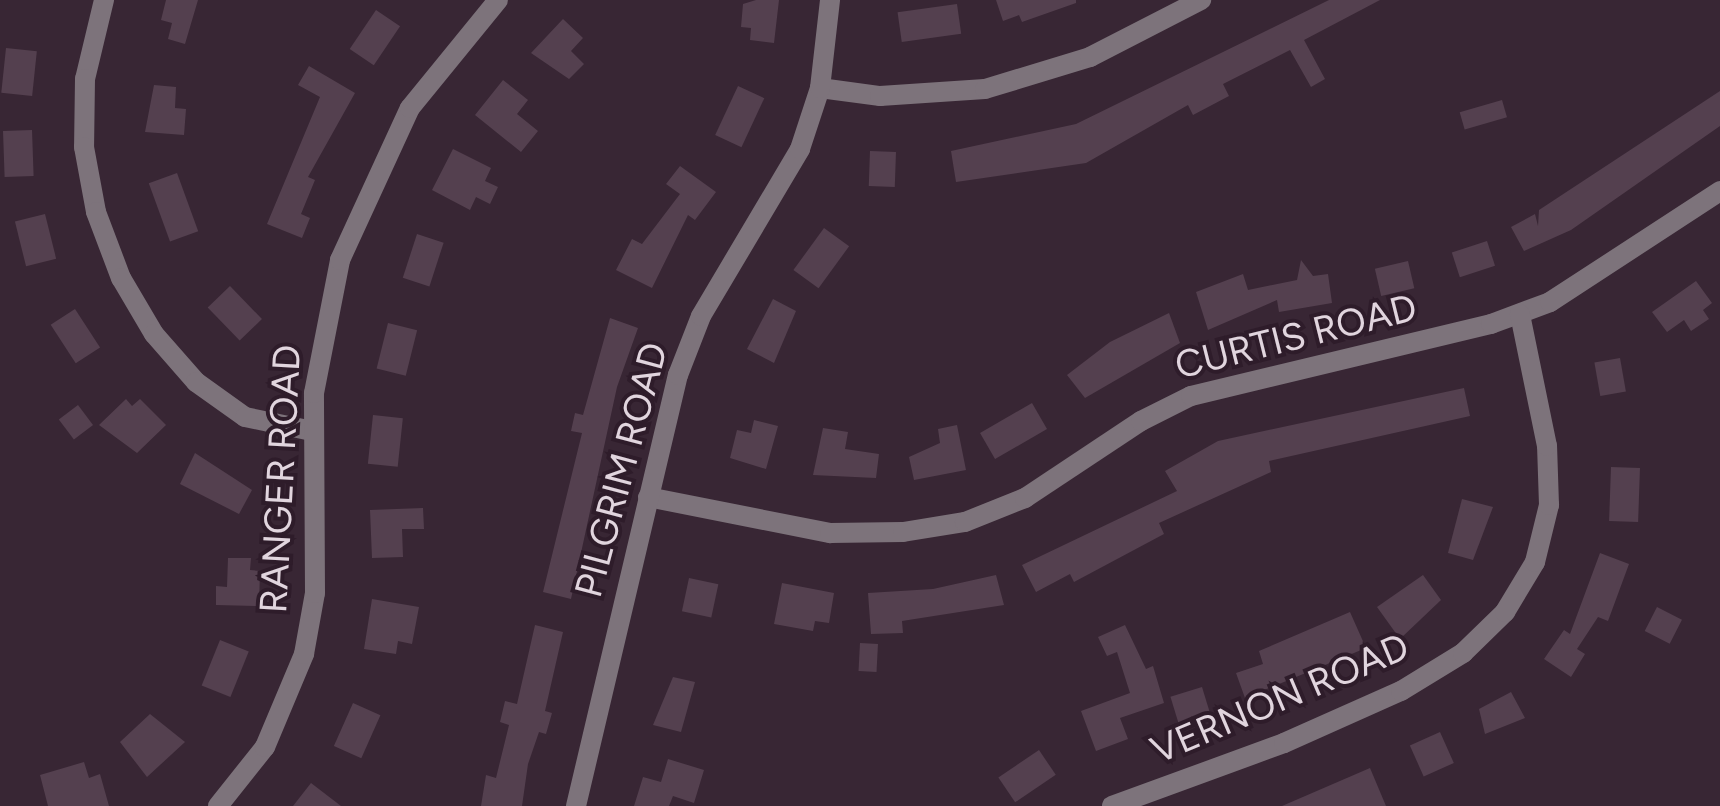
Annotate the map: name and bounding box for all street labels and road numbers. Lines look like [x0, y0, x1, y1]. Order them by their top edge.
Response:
street label: CURTIS ROAD [1171, 285, 1421, 389]
street label: PILGRIM ROAD [566, 338, 678, 602]
street label: RANGER ROAD [251, 344, 311, 614]
street label: VERNON ROAD [1144, 624, 1416, 774]

